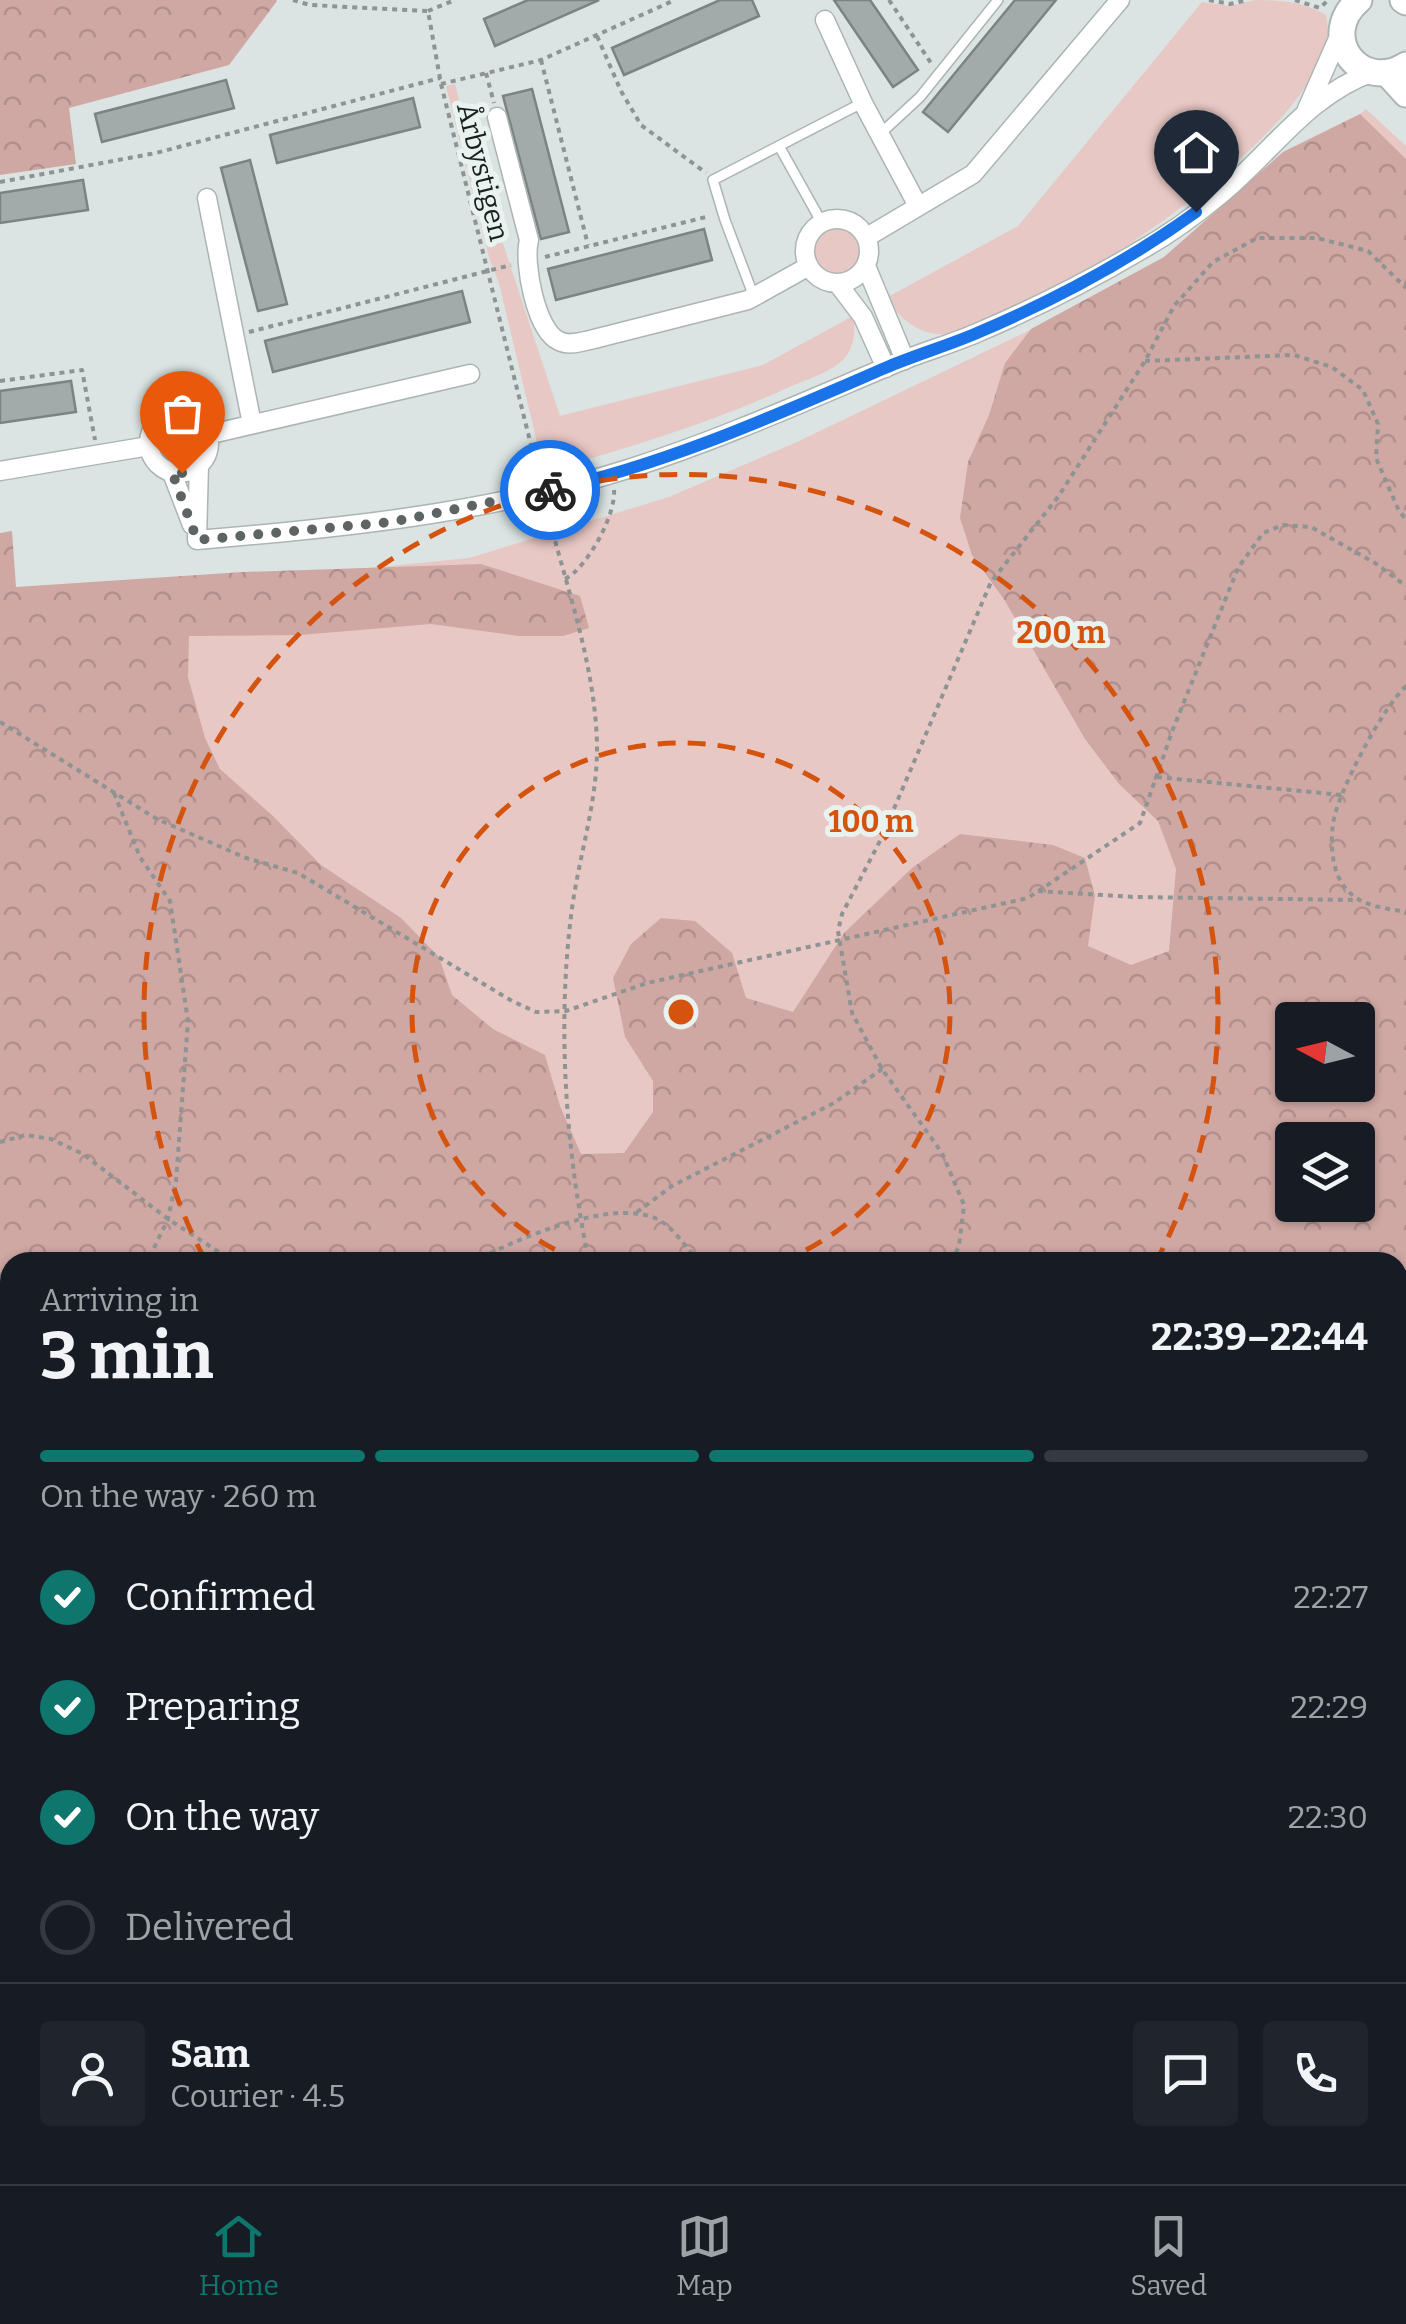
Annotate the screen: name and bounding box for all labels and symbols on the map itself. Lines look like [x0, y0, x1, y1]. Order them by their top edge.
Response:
street label: Årbystigen [450, 100, 516, 245]
pin [1154, 110, 1239, 213]
pin [140, 371, 225, 474]
courier [500, 440, 600, 540]
text: 200 m [1016, 615, 1106, 651]
text: 100 m [828, 804, 914, 840]
centre of rings [663, 994, 699, 1030]
north arrow [1275, 1002, 1375, 1102]

